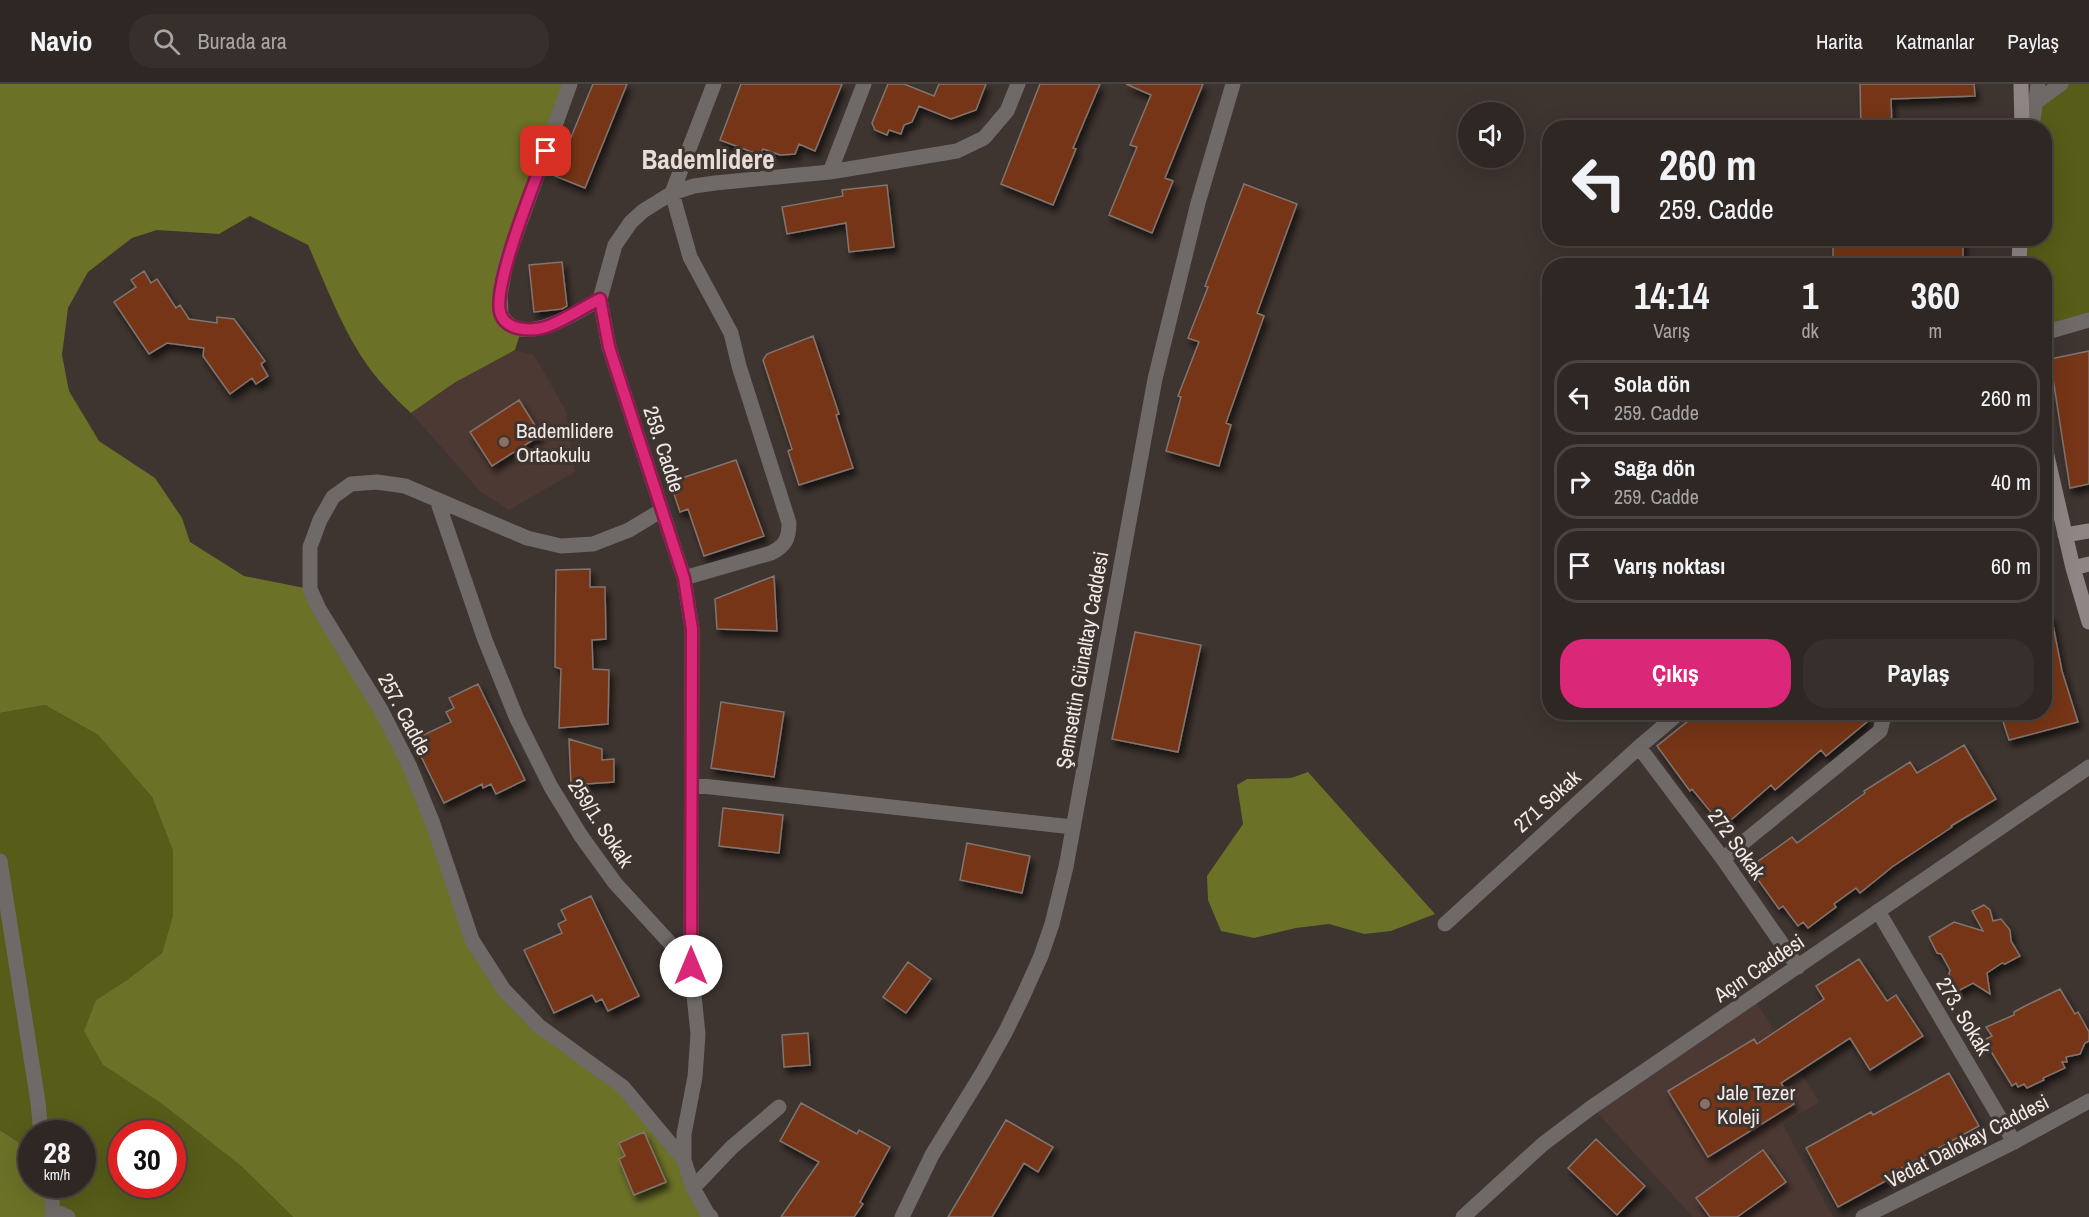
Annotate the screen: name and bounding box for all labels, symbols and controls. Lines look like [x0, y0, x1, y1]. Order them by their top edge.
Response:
search box [129, 14, 549, 68]
text: Navio [30, 22, 93, 60]
icon: search [150, 25, 183, 58]
text: Burada ara [198, 26, 287, 56]
text: Harita [1816, 27, 1863, 56]
text: Katmanlar [1896, 27, 1974, 56]
text: Paylaş [2007, 27, 2059, 56]
map controls [1458, 102, 1524, 168]
button: sound [1458, 102, 1524, 168]
pin [520, 125, 571, 176]
icon: arrive [529, 134, 562, 167]
text: 260 m [1659, 137, 1757, 193]
district label: Bademlidere [642, 141, 774, 177]
icon: left [1560, 144, 1638, 222]
text: 259. Cadde [1659, 191, 1773, 227]
text: 14:14 [1634, 272, 1709, 320]
text: 1 [1802, 272, 1818, 320]
text: 360 [1911, 272, 1960, 320]
text: Varış [1653, 317, 1690, 344]
text: dk [1801, 317, 1819, 344]
text: m [1929, 317, 1942, 344]
text: Sola dön [1614, 369, 1690, 399]
icon: left [1563, 381, 1596, 414]
text: 260 m [1981, 383, 2031, 413]
text: 259. Cadde [1614, 399, 1699, 426]
street label: 259. Cadde [636, 402, 692, 496]
place label: Bademlidere Ortaokulu [516, 416, 614, 469]
marker: Bademlidere Ortaokulu [497, 435, 511, 449]
text: Sağa dön [1614, 453, 1695, 483]
icon: right [1563, 465, 1596, 498]
text: 40 m [1991, 467, 2031, 497]
text: 259. Cadde [1614, 483, 1699, 510]
street label: Şemsettin Günaltay Caddesi [1049, 549, 1115, 771]
icon: arrive [1563, 549, 1596, 582]
text: Varış noktası [1614, 551, 1725, 581]
text: 60 m [1991, 551, 2031, 581]
button: Çıkış [1560, 639, 1791, 708]
button: Paylaş [1803, 639, 2034, 708]
street label: 257. Cadde [371, 668, 439, 760]
street label: 271 Sokak [1507, 763, 1587, 839]
street label: 259/1. Sokak [561, 773, 641, 873]
street label: 272 Sokak [1701, 803, 1773, 886]
street label: Açın Caddesi [1707, 927, 1810, 1009]
position arrow [659, 934, 723, 998]
street label: 273. Sokak [1929, 972, 1999, 1061]
place label: Jale Tezer Koleji [1717, 1078, 1795, 1131]
street label: Vedat Dalokay Caddesi [1880, 1087, 2054, 1195]
marker: Jale Tezer Koleji [1698, 1097, 1712, 1111]
speed limit sign: 30 [108, 1120, 186, 1198]
text: 28 [43, 1132, 71, 1172]
text: km/h [44, 1164, 70, 1185]

